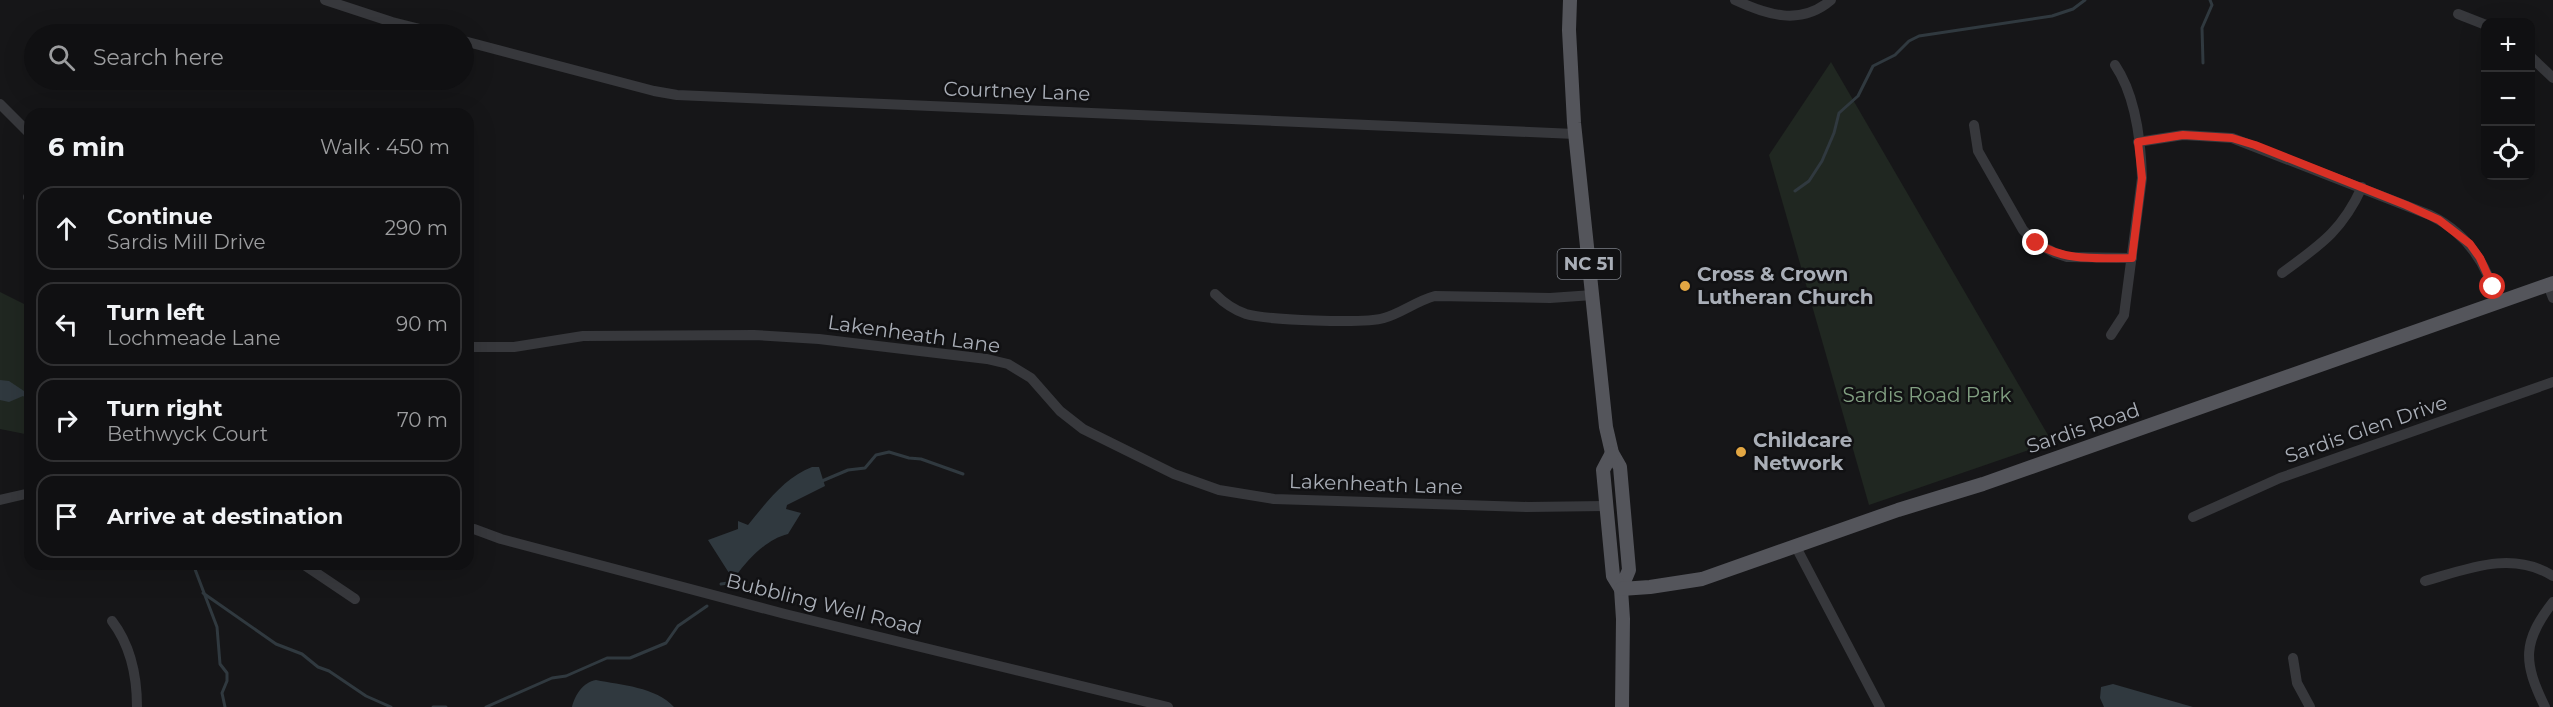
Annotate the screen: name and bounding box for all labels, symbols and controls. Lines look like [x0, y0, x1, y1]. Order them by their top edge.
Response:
map controls [2481, 18, 2535, 180]
button: + [2481, 18, 2535, 72]
search box [24, 24, 474, 90]
icon: search [45, 41, 78, 74]
text: Search here [93, 44, 224, 71]
button: − [2481, 72, 2535, 126]
street label: Courtney Lane [943, 76, 1091, 106]
button: locate [2481, 126, 2535, 180]
text: 6 min [48, 131, 125, 163]
text: Walk · 450 m [320, 135, 450, 159]
text: Continue [107, 203, 213, 230]
icon: ahead [50, 212, 83, 245]
text: 290 m [385, 216, 448, 240]
route end [2022, 229, 2048, 255]
text: Sardis Mill Drive [107, 230, 266, 254]
road number: NC 51 [1558, 249, 1620, 279]
place label: Cross & Crown Lutheran Church [1697, 262, 1874, 309]
route start [2479, 273, 2505, 299]
marker: Cross & Crown Lutheran Church [1678, 279, 1692, 293]
text: Turn left [107, 299, 205, 326]
icon: left [50, 308, 83, 341]
street label: Lakenheath Lane [826, 310, 1002, 358]
text: 90 m [396, 312, 448, 336]
text: Lochmeade Lane [107, 326, 281, 350]
park label: Sardis Road Park [1842, 383, 2012, 407]
street label: Sardis Glen Drive [2282, 390, 2450, 468]
text: Turn right [107, 395, 222, 422]
street label: Sardis Road [2023, 397, 2143, 459]
icon: right [50, 404, 83, 437]
text: 70 m [397, 408, 448, 432]
text: Bethwyck Court [107, 422, 268, 446]
place label: Childcare Network [1753, 428, 1852, 475]
marker: Childcare Network [1734, 445, 1748, 459]
street label: Lakenheath Lane [1289, 469, 1463, 499]
icon: arrive [50, 500, 83, 533]
text: Arrive at destination [107, 503, 343, 530]
street label: Bubbling Well Road [724, 568, 924, 640]

